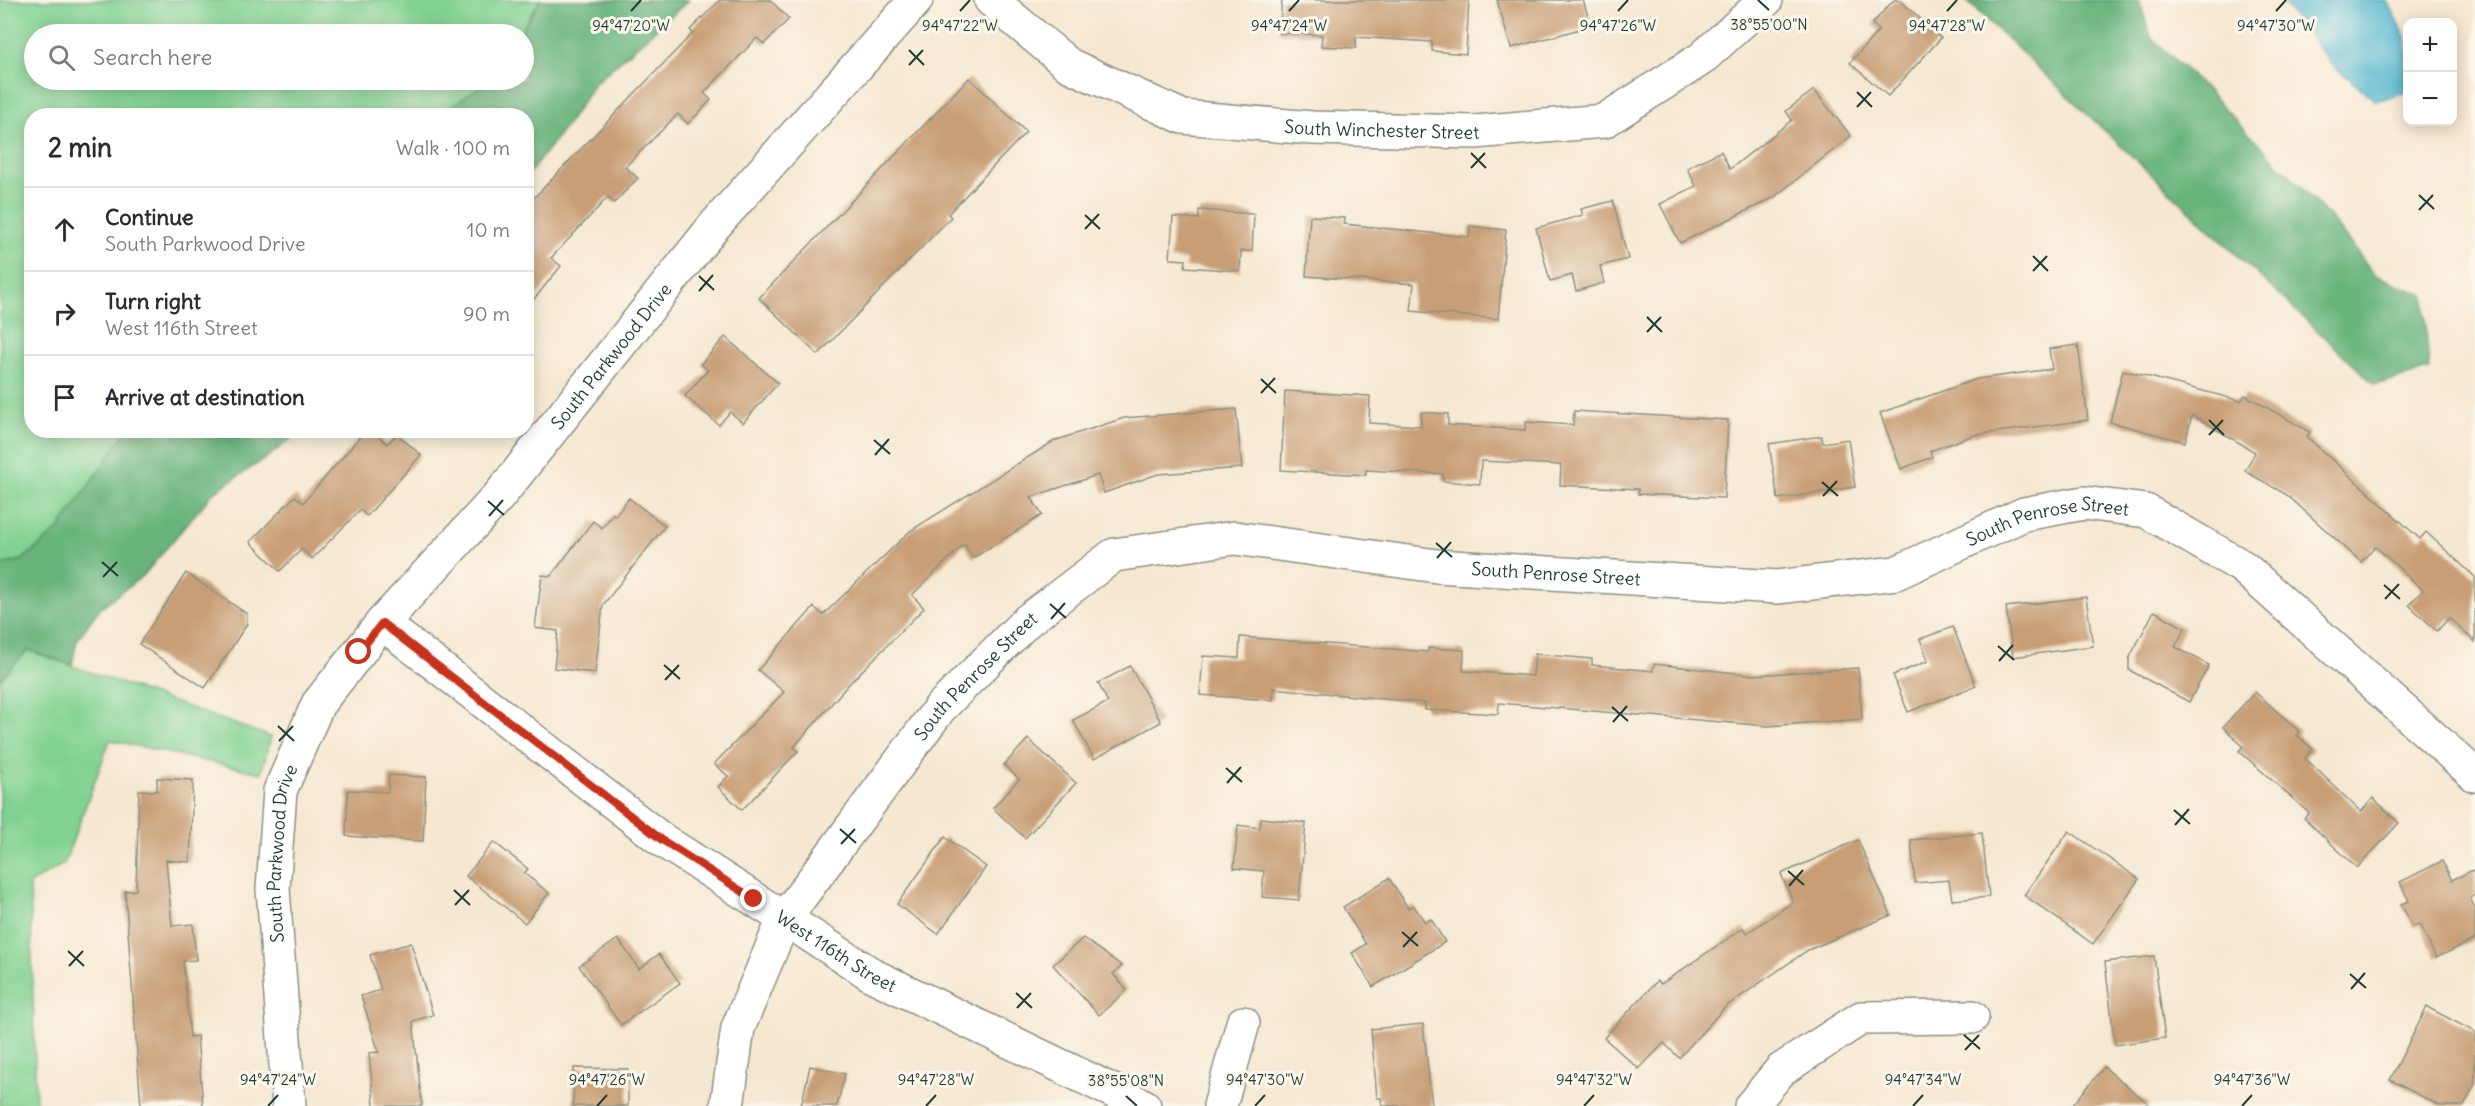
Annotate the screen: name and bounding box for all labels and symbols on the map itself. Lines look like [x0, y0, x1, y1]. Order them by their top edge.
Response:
text: 38°55'00"N [1730, 15, 1808, 34]
text: 94°47'20"W [592, 16, 670, 35]
text: 94°47'22"W [922, 16, 998, 35]
text: 94°47'24"W [1251, 16, 1327, 35]
text: 94°47'26"W [1580, 16, 1657, 35]
text: 94°47'28"W [1909, 16, 1986, 35]
text: 94°47'30"W [2237, 16, 2315, 35]
street label: South Winchester Street [1283, 114, 1480, 144]
street label: South Parkwood Drive [546, 278, 676, 434]
street label: South Penrose Street [1962, 491, 2130, 551]
street label: South Penrose Street [1471, 557, 1641, 590]
street label: South Penrose Street [909, 606, 1041, 745]
route start [345, 638, 371, 664]
street label: South Parkwood Drive [261, 760, 302, 944]
route end [740, 885, 766, 911]
street label: West 116th Street [772, 905, 900, 997]
text: 94°47'24"W [240, 1070, 316, 1089]
text: 94°47'26"W [569, 1070, 646, 1089]
text: 94°47'28"W [898, 1070, 975, 1089]
text: 94°47'30"W [1226, 1070, 1304, 1089]
text: 94°47'32"W [1556, 1070, 1632, 1089]
text: 94°47'34"W [1885, 1070, 1962, 1089]
text: 94°47'36"W [2214, 1070, 2291, 1089]
text: 38°55'08"N [1088, 1071, 1164, 1090]

